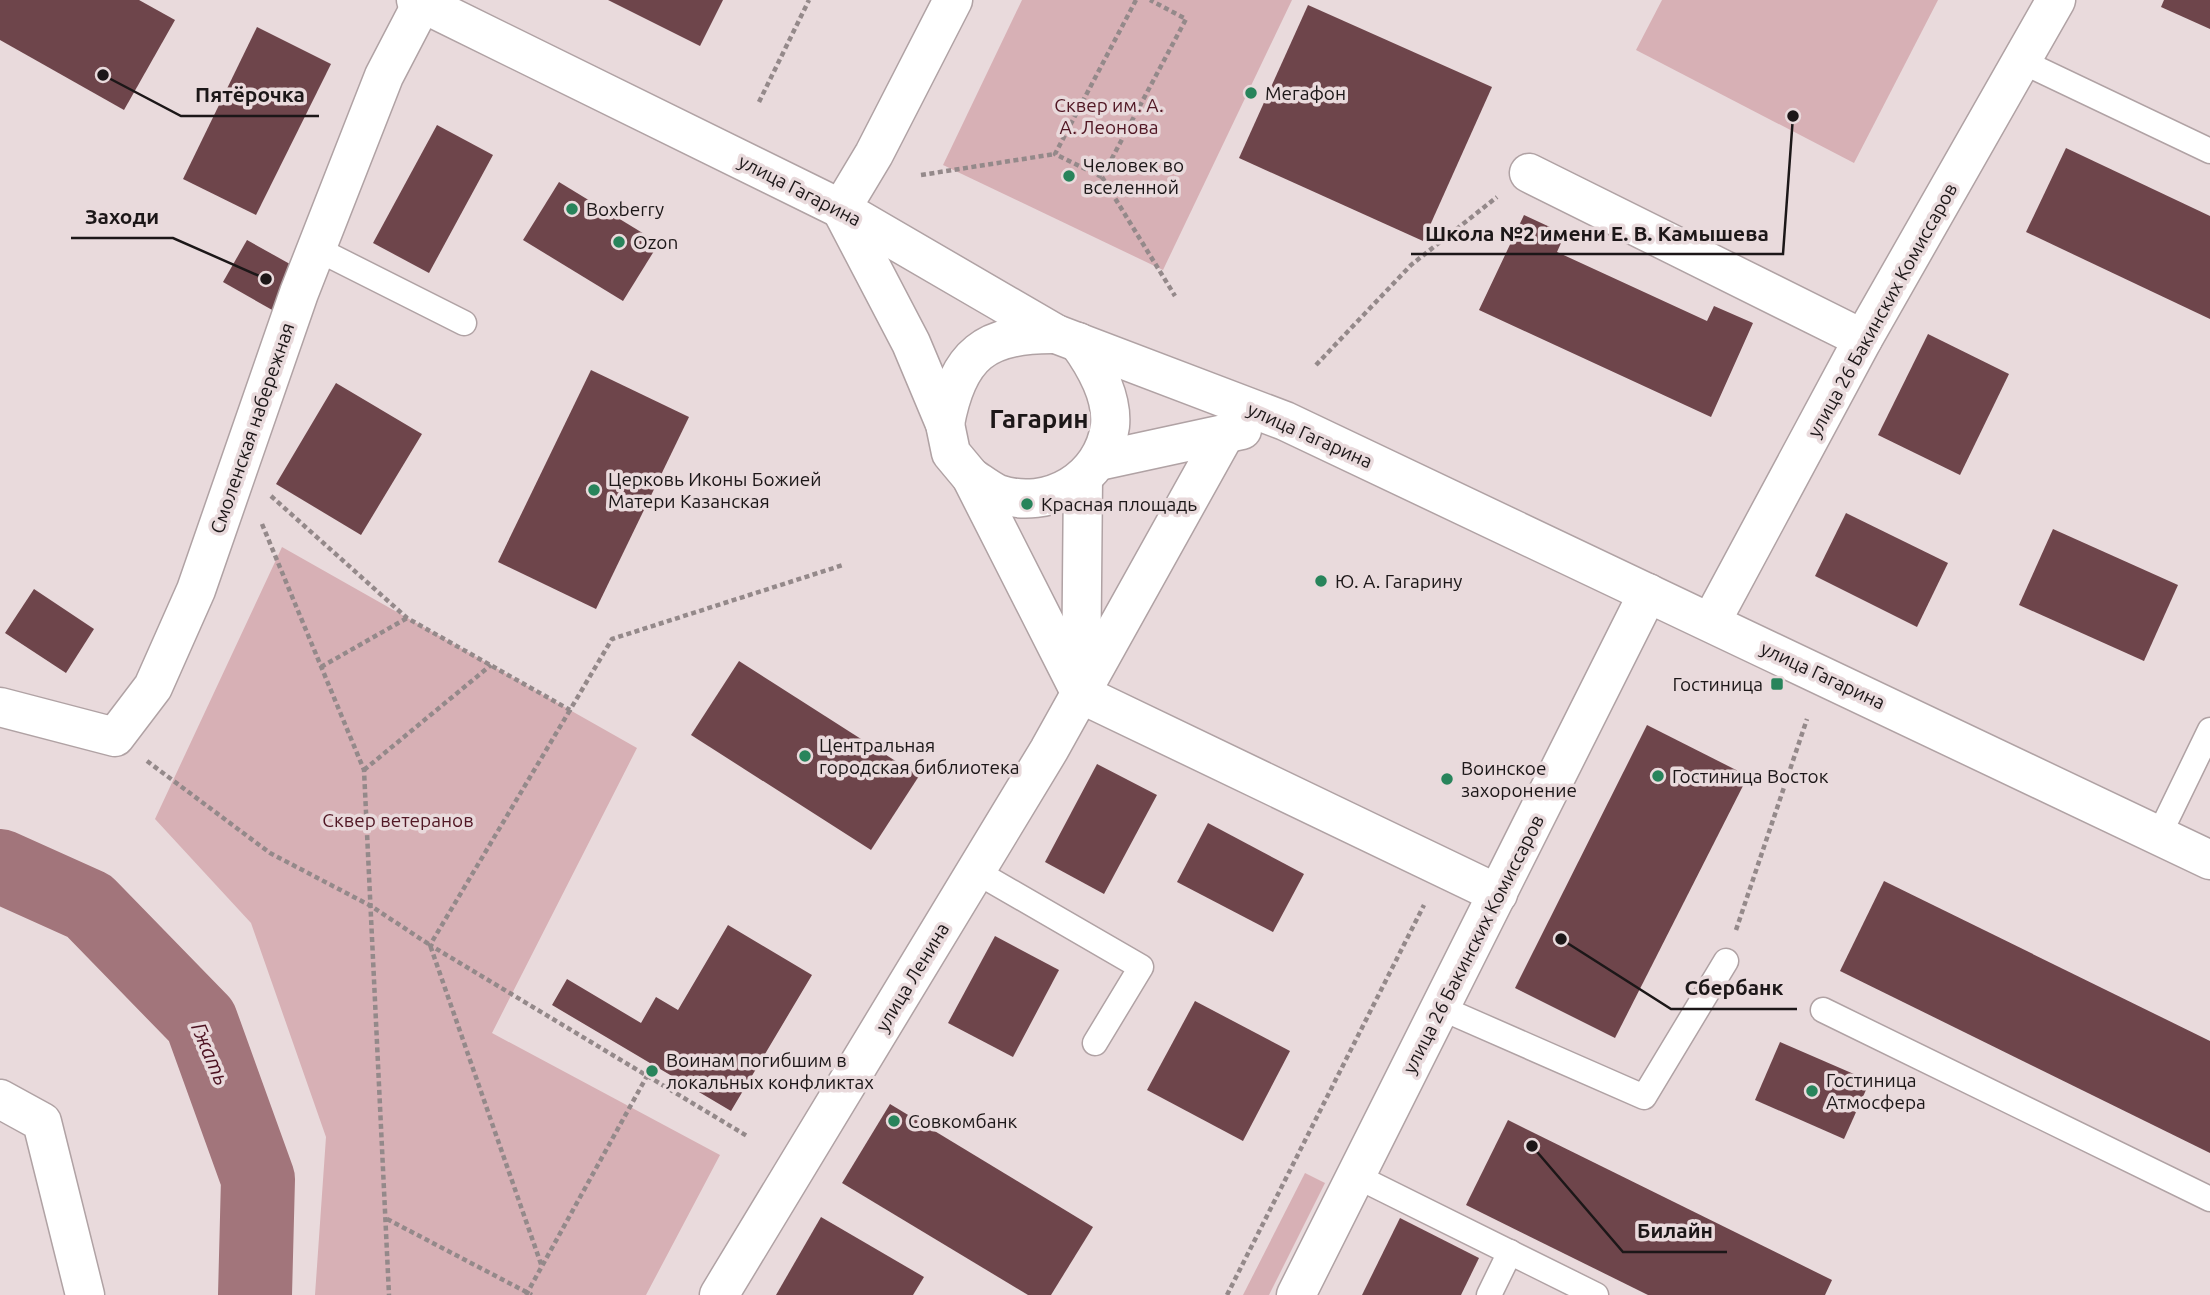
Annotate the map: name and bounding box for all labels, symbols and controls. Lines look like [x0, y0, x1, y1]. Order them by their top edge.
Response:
callout: Пятёрочка [181, 74, 319, 116]
text: Пятёрочка [195, 82, 305, 106]
place label: Мегафон [1265, 82, 1346, 104]
marker: Мегафон [1243, 85, 1259, 101]
park label: Сквер им. А. А. Леонова [1054, 94, 1164, 138]
street label: улица Гагарина [735, 150, 865, 230]
place label: Человек во вселенной [1083, 154, 1184, 198]
marker: Человек во вселенной [1061, 168, 1077, 184]
street label: улица 26 Бакинских Комиссаров [1803, 179, 1961, 441]
callout: Заходи [71, 196, 173, 238]
place label: Boxberry [586, 198, 664, 220]
marker: Boxberry [564, 201, 580, 217]
text: Заходи [85, 204, 159, 228]
callout: Школа №2 имени Е. В. Камышева [1411, 212, 1783, 254]
text: Школа №2 имени Е. В. Камышева [1425, 221, 1769, 245]
place label: Ozon [633, 231, 678, 253]
marker: Ozon [611, 234, 627, 250]
street label: Смоленская набережная [206, 320, 298, 536]
street label: улица Гагарина [1244, 398, 1376, 472]
district label: Гагарин [989, 404, 1089, 433]
place label: Церковь Иконы Божией Матери Казанская [608, 468, 822, 512]
marker: Церковь Иконы Божией Матери Казанская [586, 482, 602, 498]
place label: Красная площадь [1041, 493, 1197, 515]
marker: Красная площадь [1019, 496, 1035, 512]
place label: Ю. А. Гагарину [1335, 570, 1462, 592]
marker: Ю. А. Гагарину [1313, 573, 1329, 589]
street label: улица Гагарина [1757, 637, 1889, 713]
place label: Гостиница [1672, 673, 1763, 695]
marker: Гостиница [1769, 676, 1785, 692]
place label: Центральная городская библиотека [819, 734, 1020, 778]
marker: Центральная городская библиотека [797, 748, 813, 764]
place label: Воинское захоронение [1461, 757, 1577, 801]
place label: Гостиница Восток [1672, 765, 1829, 787]
marker: Гостиница Восток [1650, 768, 1666, 784]
marker: Воинское захоронение [1439, 771, 1455, 787]
park label: Сквер ветеранов [322, 809, 474, 831]
street label: улица 26 Бакинских Комиссаров [1398, 811, 1548, 1077]
street label: улица Ленина [871, 919, 953, 1035]
callout: Сбербанк [1671, 967, 1797, 1009]
text: Сбербанк [1685, 975, 1784, 999]
water label: Гжать [187, 1019, 235, 1089]
place label: Воинам погибшим в локальных конфликтах [666, 1049, 874, 1093]
marker: Воинам погибшим в локальных конфликтах [644, 1063, 660, 1079]
place label: Гостиница Атмосфера [1826, 1069, 1926, 1113]
marker: Гостиница Атмосфера [1804, 1083, 1820, 1099]
place label: Совкомбанк [908, 1110, 1018, 1132]
marker: Совкомбанк [886, 1113, 902, 1129]
callout: Билайн [1623, 1210, 1727, 1252]
text: Билайн [1637, 1218, 1713, 1242]

